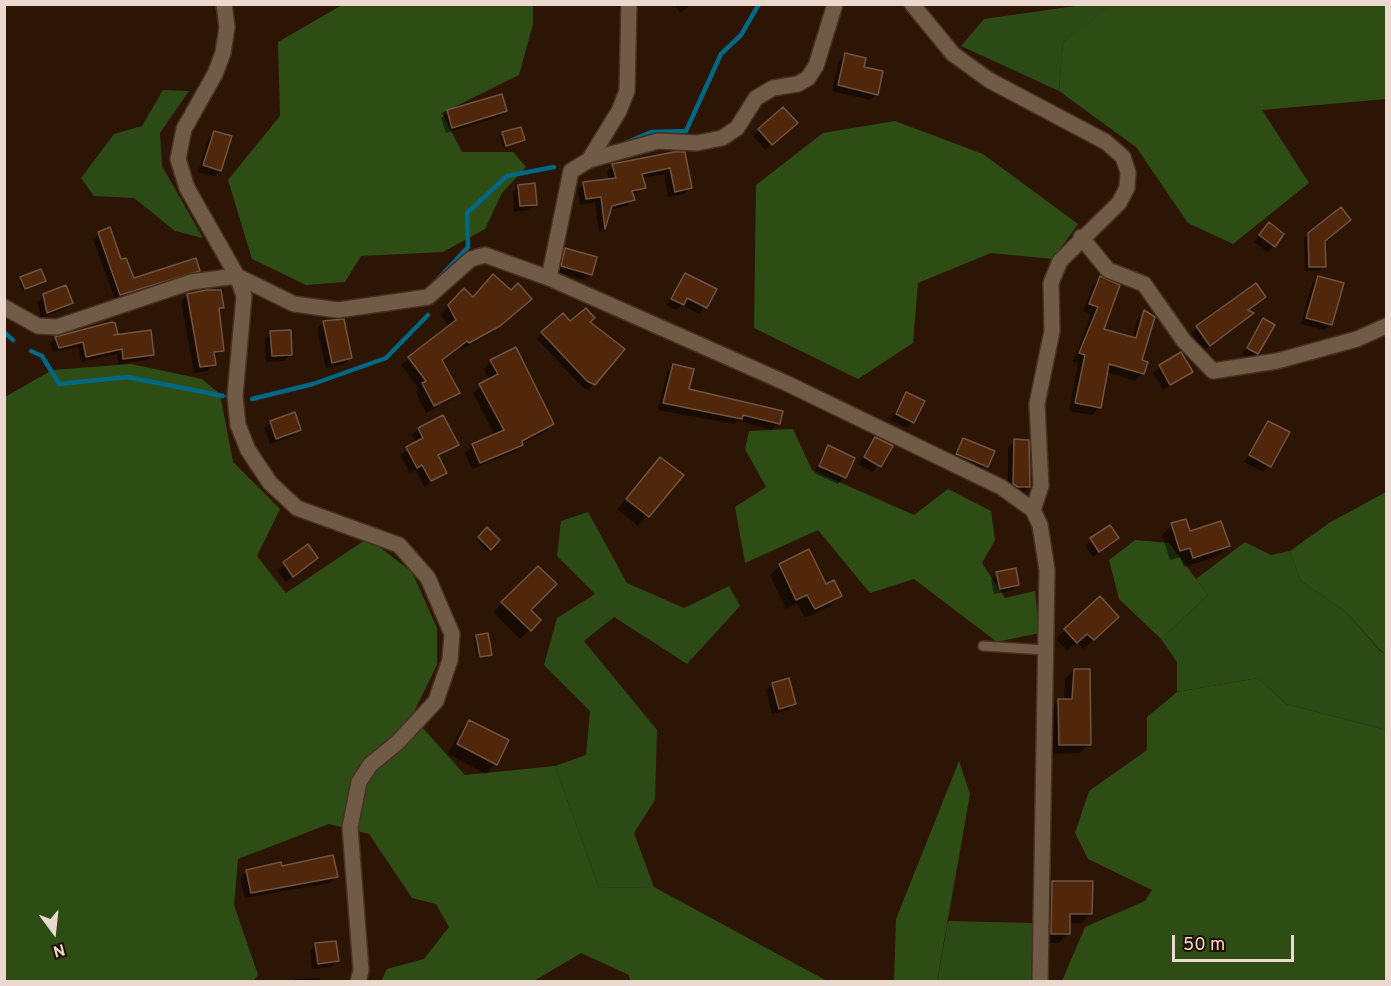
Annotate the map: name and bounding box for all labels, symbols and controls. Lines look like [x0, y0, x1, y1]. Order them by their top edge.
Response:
north arrow [24, 902, 84, 962]
scale bar [1175, 923, 1296, 961]
text: 50 m [1183, 934, 1225, 957]
text: N [51, 938, 67, 961]

